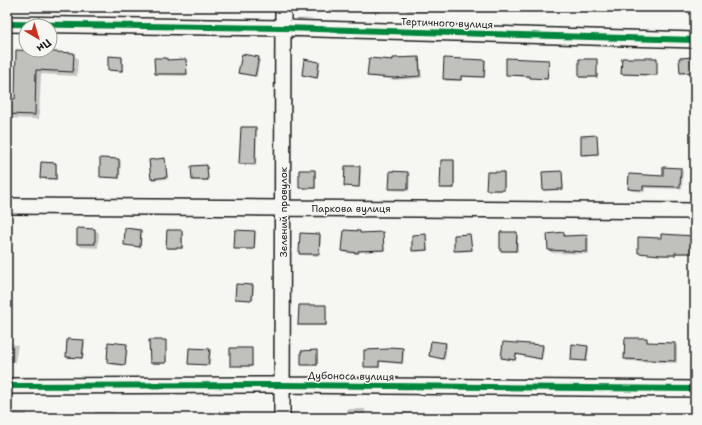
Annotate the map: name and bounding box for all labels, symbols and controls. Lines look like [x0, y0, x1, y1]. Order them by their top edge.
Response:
street label: Тертичного вулиця [401, 15, 493, 31]
north arrow [18, 18, 58, 58]
text: Пн [34, 35, 54, 56]
street label: Зелений провулок [277, 166, 290, 257]
street label: Паркова вулиця [311, 202, 391, 215]
street label: Дубоноса вулиця [308, 369, 394, 383]

